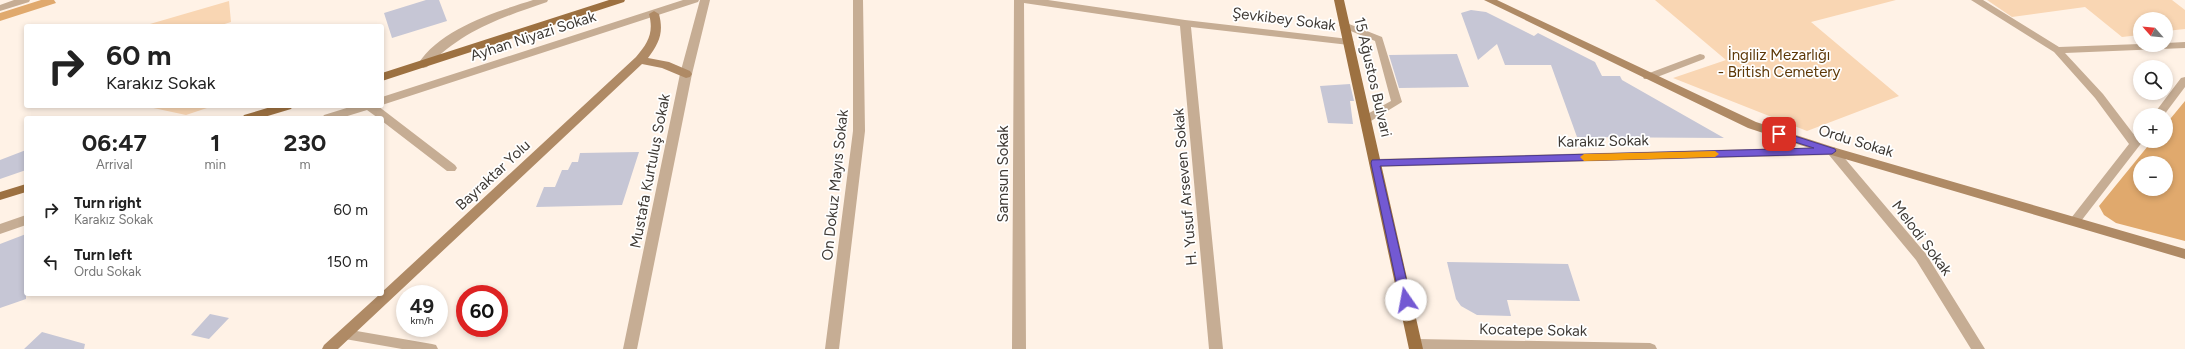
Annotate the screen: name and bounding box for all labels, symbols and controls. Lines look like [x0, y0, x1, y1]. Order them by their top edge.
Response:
street label: Şevkibey Sokak [1231, 4, 1337, 34]
street label: Ayhan Niyazi Sokak [468, 7, 599, 65]
north arrow [2133, 12, 2173, 52]
map controls [2133, 12, 2173, 196]
street label: 15 Ağustos Bulvari [1350, 15, 1396, 139]
text: 60 m [106, 38, 171, 72]
icon: right [40, 40, 92, 92]
park label: İngiliz Mezarlığı - British Cemetery [1718, 46, 1840, 81]
button: search [2133, 60, 2173, 100]
text: Karakız Sokak [106, 72, 215, 94]
street label: Mustafa Kurtuluş Sokak [626, 91, 674, 250]
street label: H. Yusuf Arseven Sokak [1169, 107, 1201, 266]
street label: On Dokuz Mayıs Sokak [818, 108, 852, 261]
button: + [2133, 108, 2173, 148]
pin [1762, 117, 1796, 151]
street label: Ordu Sokak [1816, 121, 1896, 161]
icon: arrive [1768, 123, 1790, 145]
street label: Samsun Sokak [994, 125, 1012, 223]
text: 06:47 [82, 128, 147, 157]
text: 1 [210, 128, 220, 157]
text: 230 [284, 128, 326, 157]
street label: Karakız Sokak [1557, 131, 1649, 151]
street label: Bayraktar Yolu [452, 136, 534, 214]
button: − [2133, 156, 2173, 196]
text: Arrival [96, 157, 133, 172]
text: min [205, 157, 226, 172]
text: m [299, 157, 310, 172]
text: Turn right [74, 194, 142, 212]
street label: Melodi Sokak [1888, 197, 1956, 279]
icon: right [40, 199, 62, 221]
text: 60 m [333, 201, 368, 219]
text: Karakız Sokak [74, 212, 153, 227]
text: Turn left [74, 246, 132, 264]
icon: left [40, 251, 62, 273]
text: 150 m [327, 253, 368, 271]
text: Ordu Sokak [74, 264, 141, 279]
position arrow [1385, 279, 1427, 321]
speed limit sign: 60 [456, 285, 508, 337]
text: 49 [410, 294, 434, 318]
text: km/h [411, 314, 433, 327]
street label: Kocatepe Sokak [1479, 320, 1588, 340]

